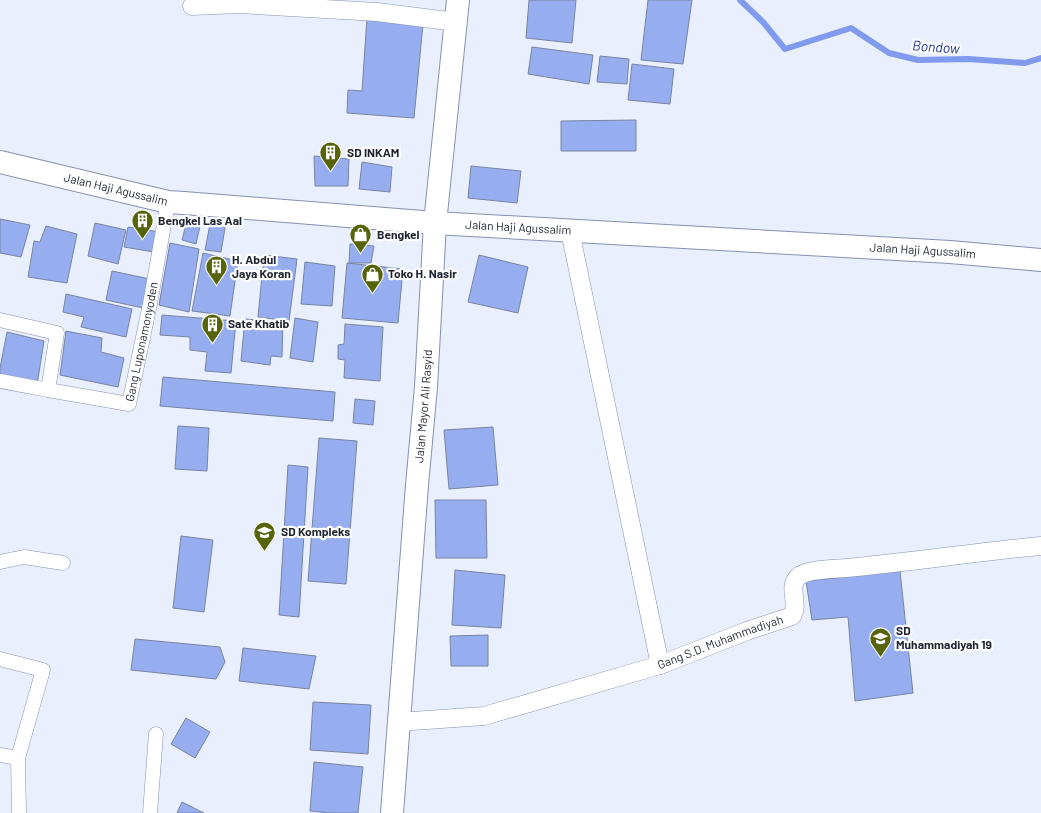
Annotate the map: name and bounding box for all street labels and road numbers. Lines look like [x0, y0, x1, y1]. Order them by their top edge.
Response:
street label: Jalan Haji Agussalim [63, 169, 169, 208]
street label: Jalan Haji Agussalim [465, 217, 572, 237]
street label: Jalan Haji Agussalim [869, 239, 977, 260]
street label: Gang Luponamonyoden [122, 281, 160, 403]
street label: Jalan Mayor Ali Rasyid [411, 349, 434, 463]
street label: Gang S.D. Muhammadiyah [655, 611, 785, 671]

